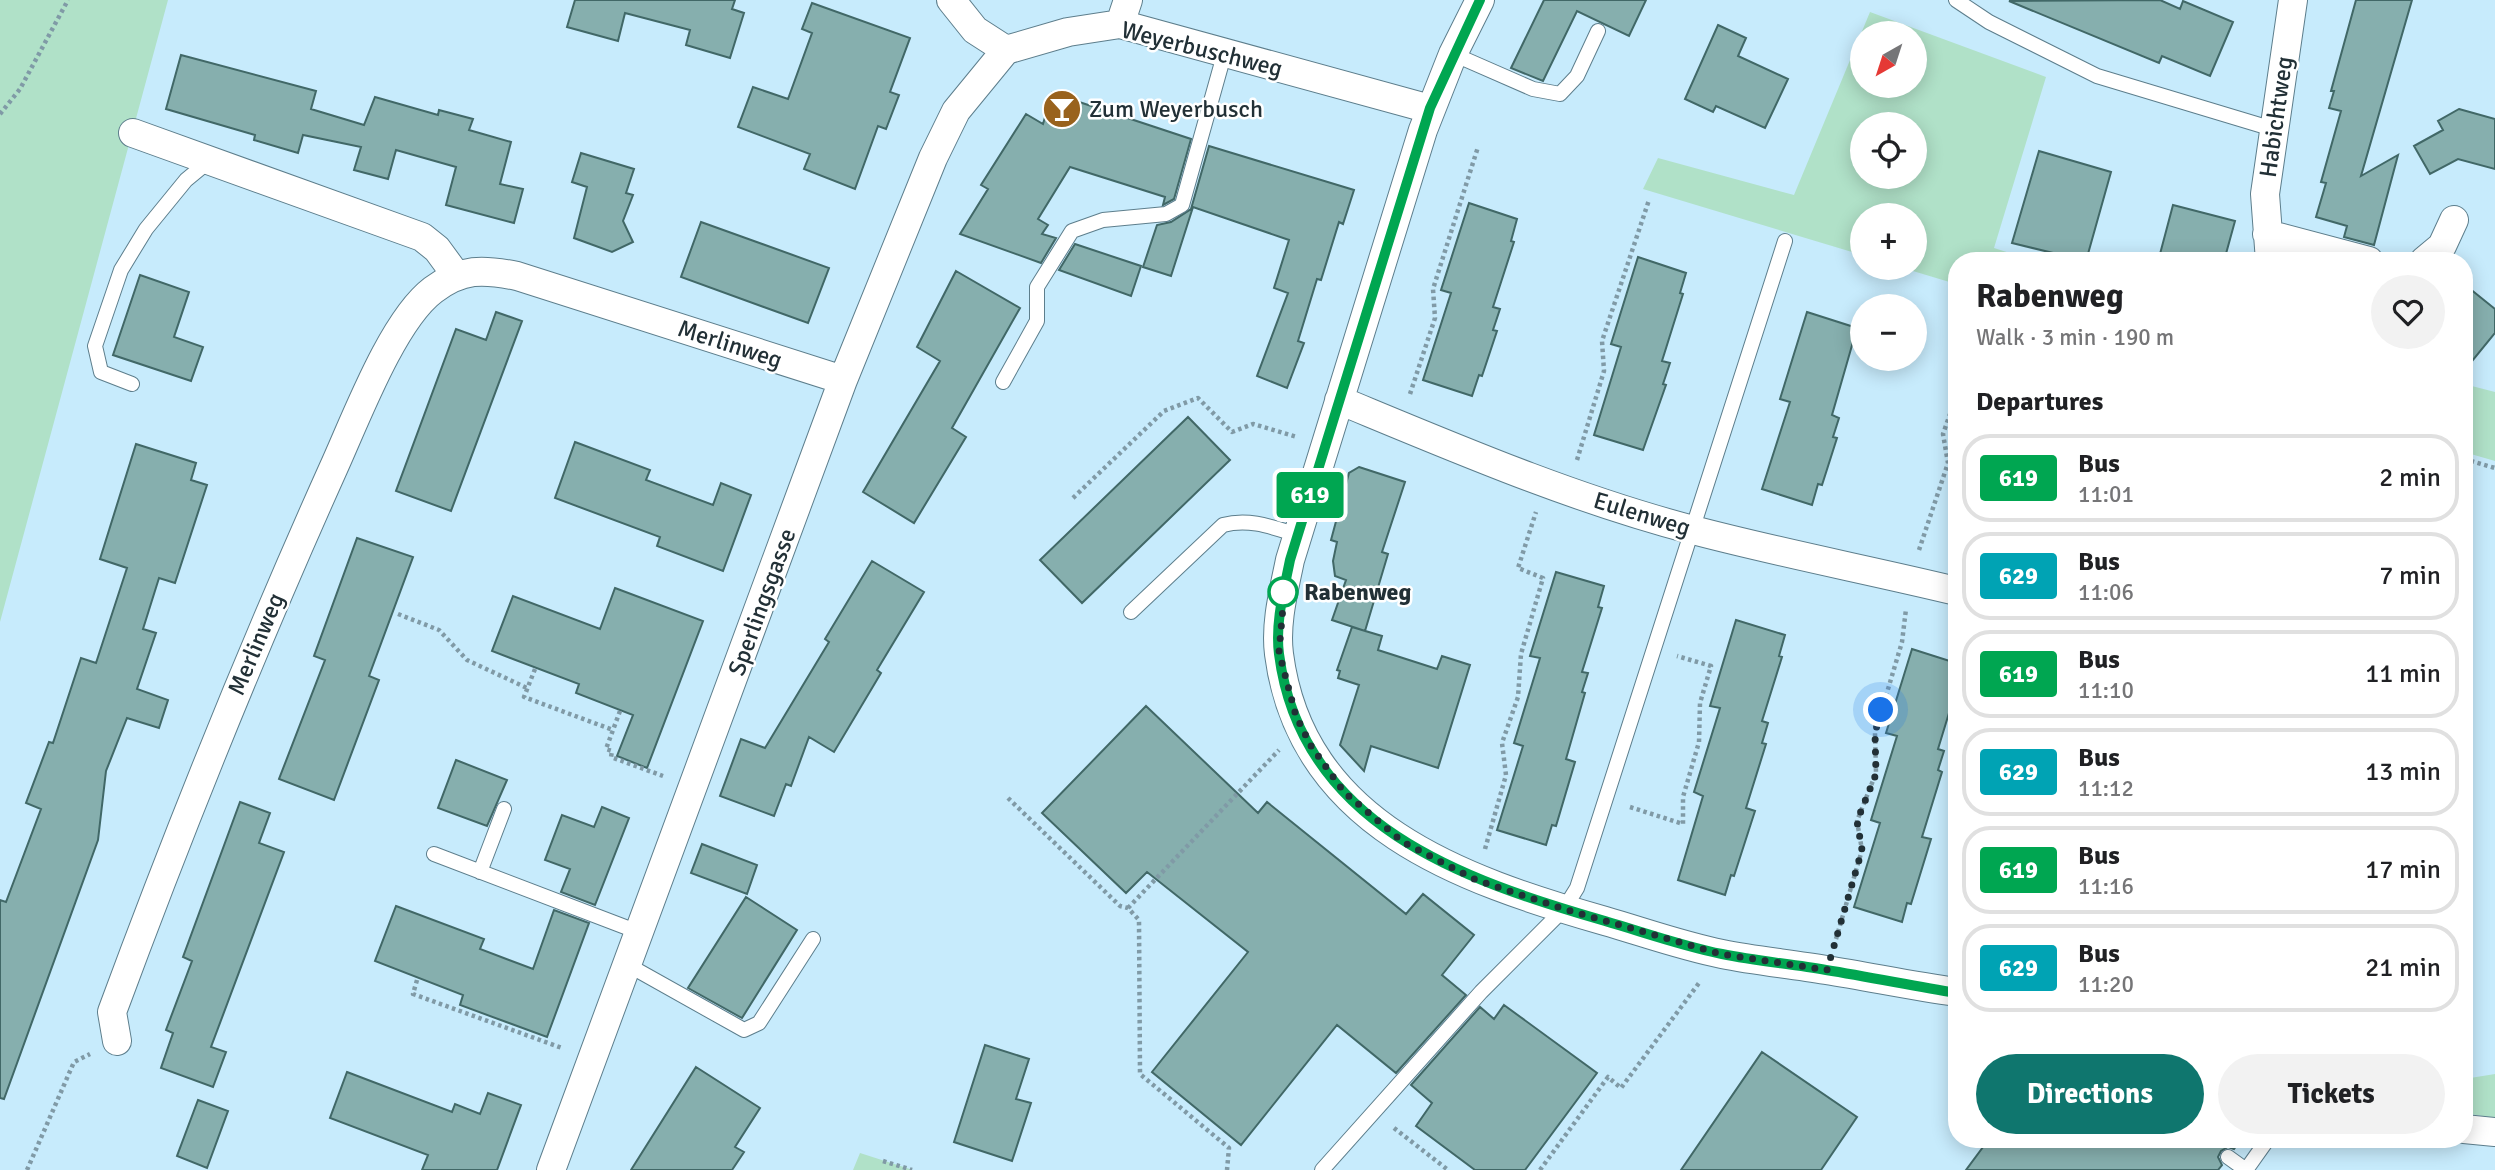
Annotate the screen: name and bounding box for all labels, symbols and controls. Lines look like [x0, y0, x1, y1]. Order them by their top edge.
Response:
street label: Weyerbuschweg [1118, 14, 1286, 84]
north arrow [1850, 21, 1927, 98]
map controls [1850, 21, 1927, 371]
street label: Habichtweg [2253, 54, 2299, 180]
bar icon: Zum Weyerbusch [1041, 88, 1083, 130]
place label: Zum Weyerbusch [1089, 94, 1263, 124]
button: locate [1850, 112, 1927, 189]
button: + [1850, 203, 1927, 280]
button: heart [2371, 275, 2445, 349]
text: Rabenweg [1976, 276, 2124, 317]
button: − [1850, 294, 1927, 371]
street label: Merlinweg [674, 313, 786, 375]
text: Walk · 3 min · 190 m [1976, 323, 2174, 352]
text: Departures [1976, 386, 2103, 418]
text: Bus [2078, 448, 2120, 480]
text: 2 min [2379, 462, 2441, 494]
text: 619 [1999, 463, 2038, 493]
line badge: 619 [1270, 472, 1350, 518]
text: 619 [1291, 480, 1329, 510]
text: 11:01 [2078, 480, 2134, 509]
street label: Eulenweg [1590, 485, 1694, 543]
street label: Sperlingsgasse [721, 524, 803, 680]
text: Bus [2078, 546, 2120, 578]
text: 7 min [2379, 560, 2441, 592]
text: 629 [1999, 561, 2038, 591]
marker: Rabenweg [1268, 577, 1298, 607]
place label: Rabenweg [1304, 577, 1412, 607]
text: 11:06 [2078, 578, 2134, 607]
street label: Merlinweg [221, 588, 291, 700]
text: Bus [2078, 644, 2120, 676]
text: 11 min [2365, 658, 2441, 690]
text: 619 [1999, 659, 2038, 689]
text: 11:10 [2078, 676, 2134, 705]
your location [1863, 692, 1898, 727]
text: Bus [2078, 742, 2120, 774]
text: 13 min [2365, 756, 2441, 788]
text: 629 [1999, 757, 2038, 787]
text: 11:12 [2078, 774, 2134, 803]
text: Bus [2078, 840, 2120, 872]
text: 17 min [2365, 854, 2441, 886]
text: 619 [1999, 855, 2038, 885]
text: 11:16 [2078, 872, 2134, 901]
text: Bus [2078, 938, 2120, 970]
text: 21 min [2365, 952, 2441, 984]
text: 629 [1999, 953, 2038, 983]
text: 11:20 [2078, 970, 2134, 999]
button: Directions [1976, 1054, 2204, 1134]
button: Tickets [2218, 1054, 2445, 1134]

